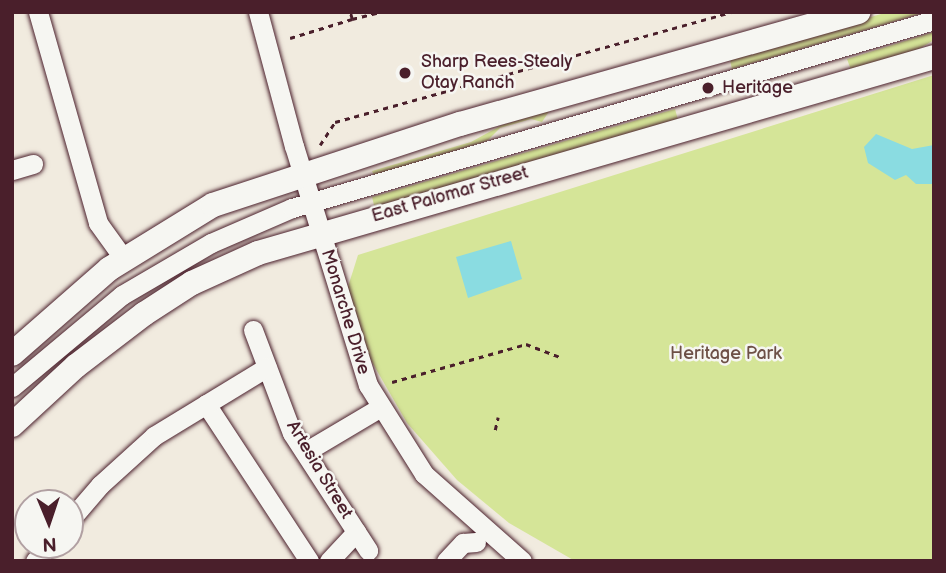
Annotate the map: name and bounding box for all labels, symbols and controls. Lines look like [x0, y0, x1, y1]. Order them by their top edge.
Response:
place label: Sharp Rees-Stealy Otay Ranch [421, 52, 572, 94]
marker: Sharp Rees-Stealy Otay Ranch [395, 63, 415, 83]
place label: Heritage [722, 77, 793, 99]
marker: Heritage [700, 80, 716, 96]
street label: East Palomar Street [369, 162, 531, 228]
street label: Monarche Drive [316, 247, 374, 377]
park label: Heritage Park [670, 343, 782, 365]
street label: Artesia Street [281, 417, 357, 523]
north arrow [14, 489, 84, 559]
text: N [42, 532, 57, 555]

